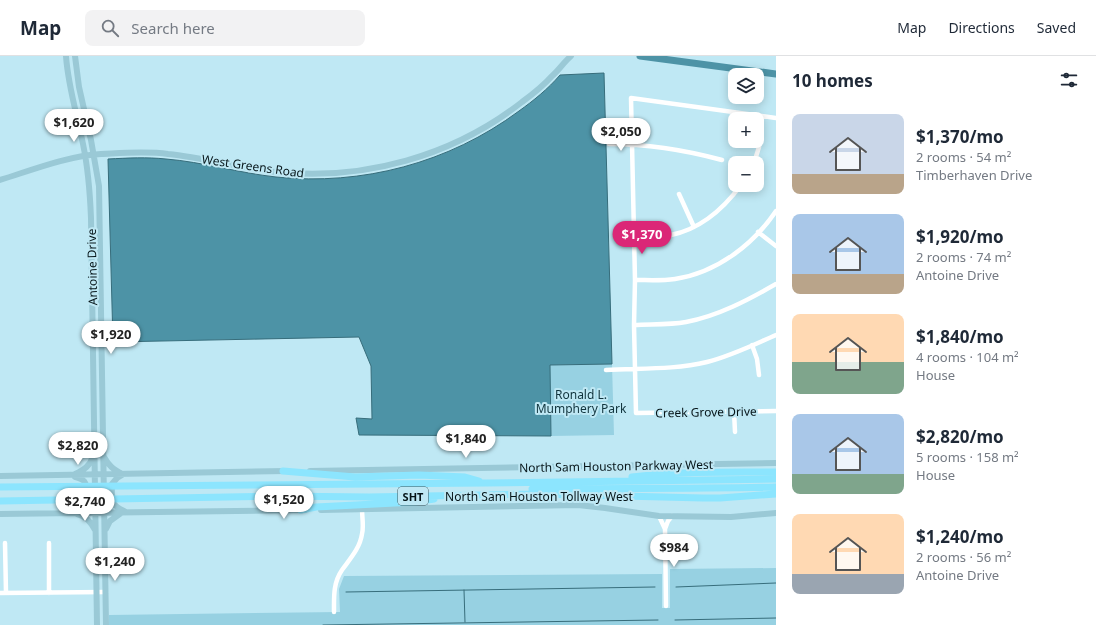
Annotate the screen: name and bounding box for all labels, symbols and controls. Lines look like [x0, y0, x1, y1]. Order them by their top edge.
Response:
search box [85, 10, 365, 46]
text: Map [20, 15, 61, 41]
icon: search [99, 17, 121, 39]
text: Search here [131, 18, 215, 38]
text: Map [897, 18, 926, 37]
text: Directions [948, 18, 1015, 37]
text: Saved [1037, 18, 1076, 37]
map controls [728, 68, 764, 192]
button: layers [728, 68, 764, 104]
text: 10 homes [792, 69, 873, 92]
icon: filters [1058, 69, 1080, 91]
pin: $1,620 [41, 109, 107, 143]
button: + [728, 112, 764, 148]
text: $1,620 [54, 113, 94, 131]
pin: $2,050 [588, 118, 654, 152]
text: $2,050 [601, 122, 641, 140]
text: $1,370/mo [916, 125, 1004, 148]
icon: home [824, 130, 872, 178]
text: 2 rooms · 54 m² [916, 148, 1011, 166]
street label: West Greens Road [201, 150, 305, 182]
button: − [728, 156, 764, 192]
text: Timberhaven Drive [916, 166, 1032, 184]
pin: $1,370 [609, 221, 675, 255]
text: $1,370 [622, 225, 662, 243]
text: $1,920/mo [916, 225, 1004, 248]
street label: Antoine Drive [83, 228, 101, 306]
icon: home [824, 230, 872, 278]
text: 2 rooms · 74 m² [916, 248, 1011, 266]
text: Antoine Drive [916, 266, 999, 284]
pin: $1,920 [78, 321, 144, 355]
text: $1,920 [91, 325, 131, 343]
text: $1,840/mo [916, 325, 1004, 348]
icon: home [824, 330, 872, 378]
text: 4 rooms · 104 m² [916, 348, 1019, 366]
text: House [916, 366, 955, 384]
park label: Ronald L. Mumphery Park [536, 386, 627, 417]
street label: Creek Grove Drive [655, 403, 757, 421]
pin: $1,840 [433, 425, 499, 459]
text: $2,820/mo [916, 425, 1004, 448]
text: $1,840 [446, 429, 486, 447]
icon: home [824, 430, 872, 478]
pin: $2,820 [45, 432, 111, 466]
text: $2,820 [58, 436, 98, 454]
text: 5 rooms · 158 m² [916, 448, 1019, 466]
street label: North Sam Houston Parkway West [519, 456, 714, 476]
text: House [916, 466, 955, 484]
pin: $1,520 [251, 486, 317, 520]
road number: SHT [398, 487, 428, 505]
pin: $2,740 [52, 488, 118, 522]
street label: North Sam Houston Tollway West [445, 488, 634, 505]
text: $1,520 [264, 490, 304, 508]
text: $2,740 [65, 492, 105, 510]
text: $1,240/mo [916, 525, 1004, 548]
icon: home [824, 530, 872, 578]
pin: $984 [650, 534, 698, 568]
text: $984 [659, 538, 689, 556]
pin: $1,240 [82, 548, 148, 582]
text: 2 rooms · 56 m² [916, 548, 1011, 566]
text: $1,240 [95, 552, 135, 570]
text: Antoine Drive [916, 566, 999, 584]

